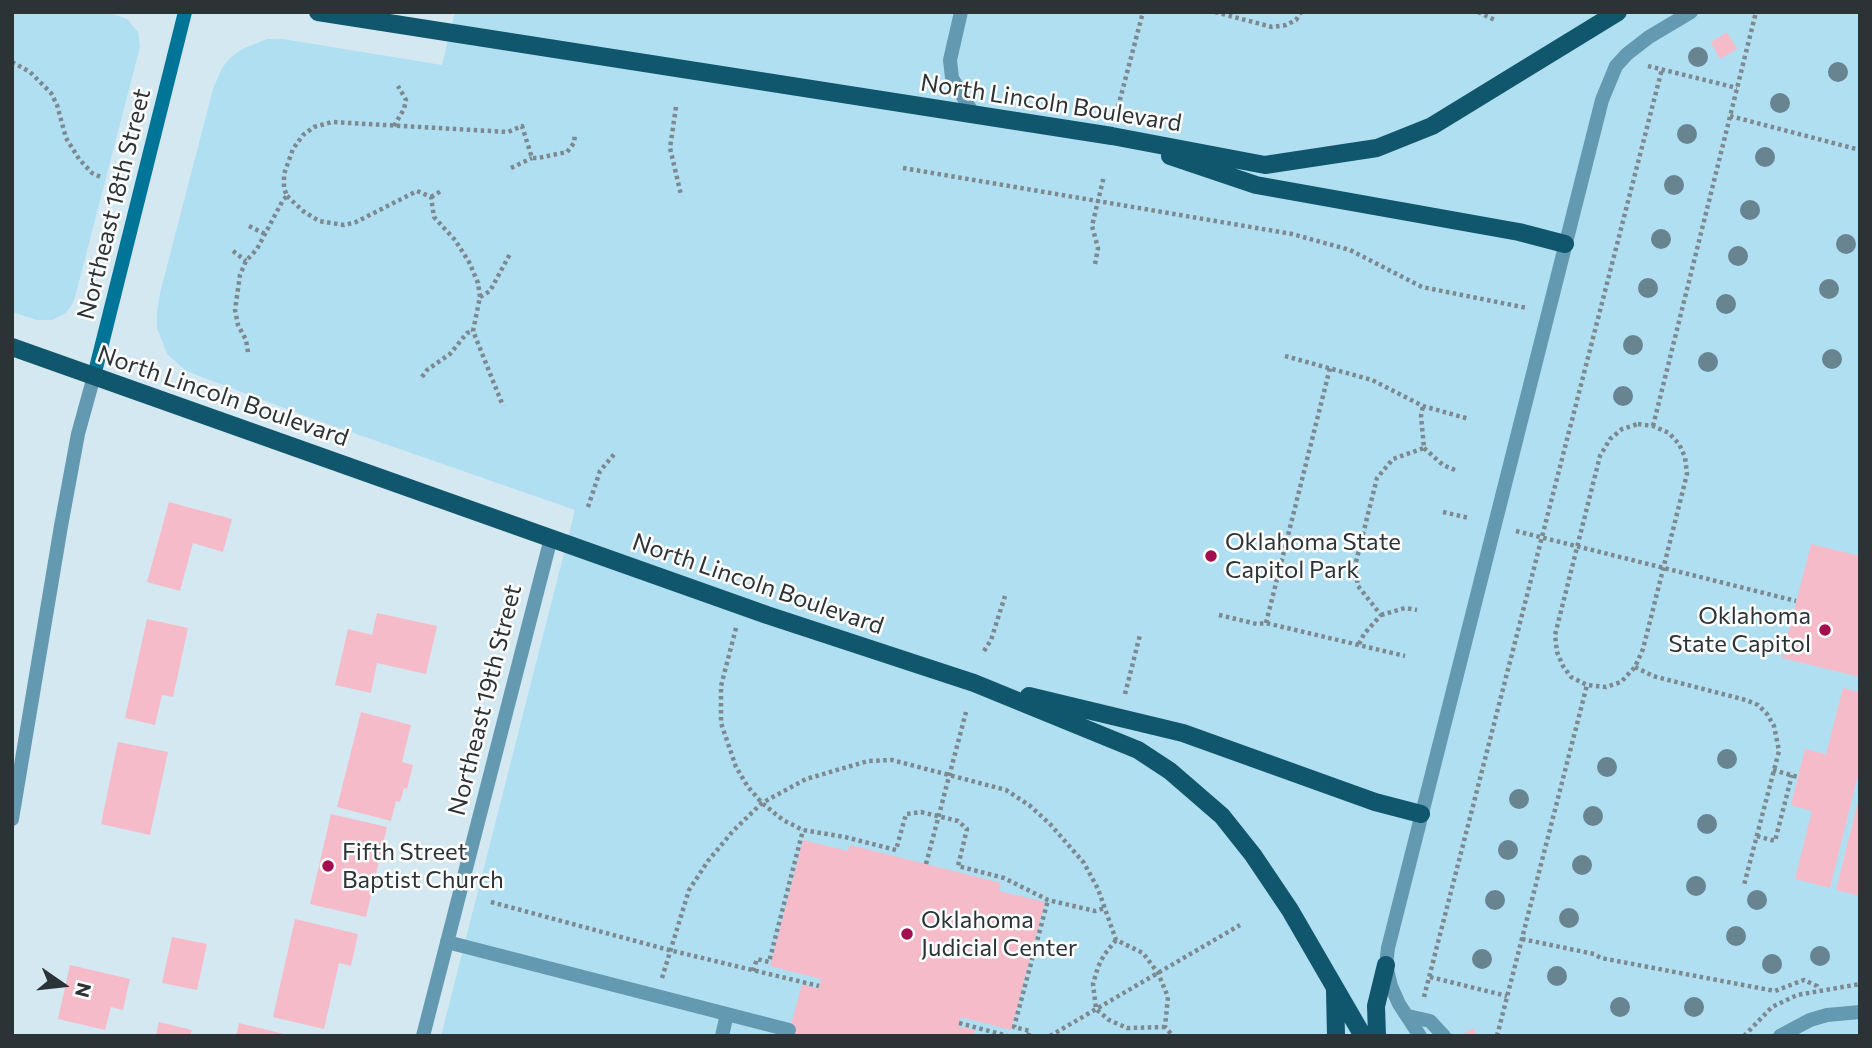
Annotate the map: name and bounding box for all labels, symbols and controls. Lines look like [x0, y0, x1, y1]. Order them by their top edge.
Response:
street label: North Lincoln Boulevard [918, 68, 1184, 138]
street label: Northeast 18th Street [71, 86, 157, 322]
street label: North Lincoln Boulevard [94, 339, 352, 453]
street label: North Lincoln Boulevard [629, 527, 887, 641]
place label: Oklahoma State Capitol Park [1225, 528, 1401, 584]
marker: Oklahoma State Capitol Park [1203, 548, 1219, 564]
street label: Northeast 19th Street [442, 582, 528, 818]
place label: Oklahoma State Capitol [1668, 602, 1811, 658]
marker: Oklahoma State Capitol [1817, 622, 1833, 638]
place label: Fifth Street Baptist Church [342, 838, 504, 894]
marker: Fifth Street Baptist Church [320, 858, 336, 874]
place label: Oklahoma Judicial Center [921, 906, 1077, 962]
marker: Oklahoma Judicial Center [899, 926, 915, 942]
north arrow [28, 950, 98, 1020]
text: N [71, 980, 97, 1000]

